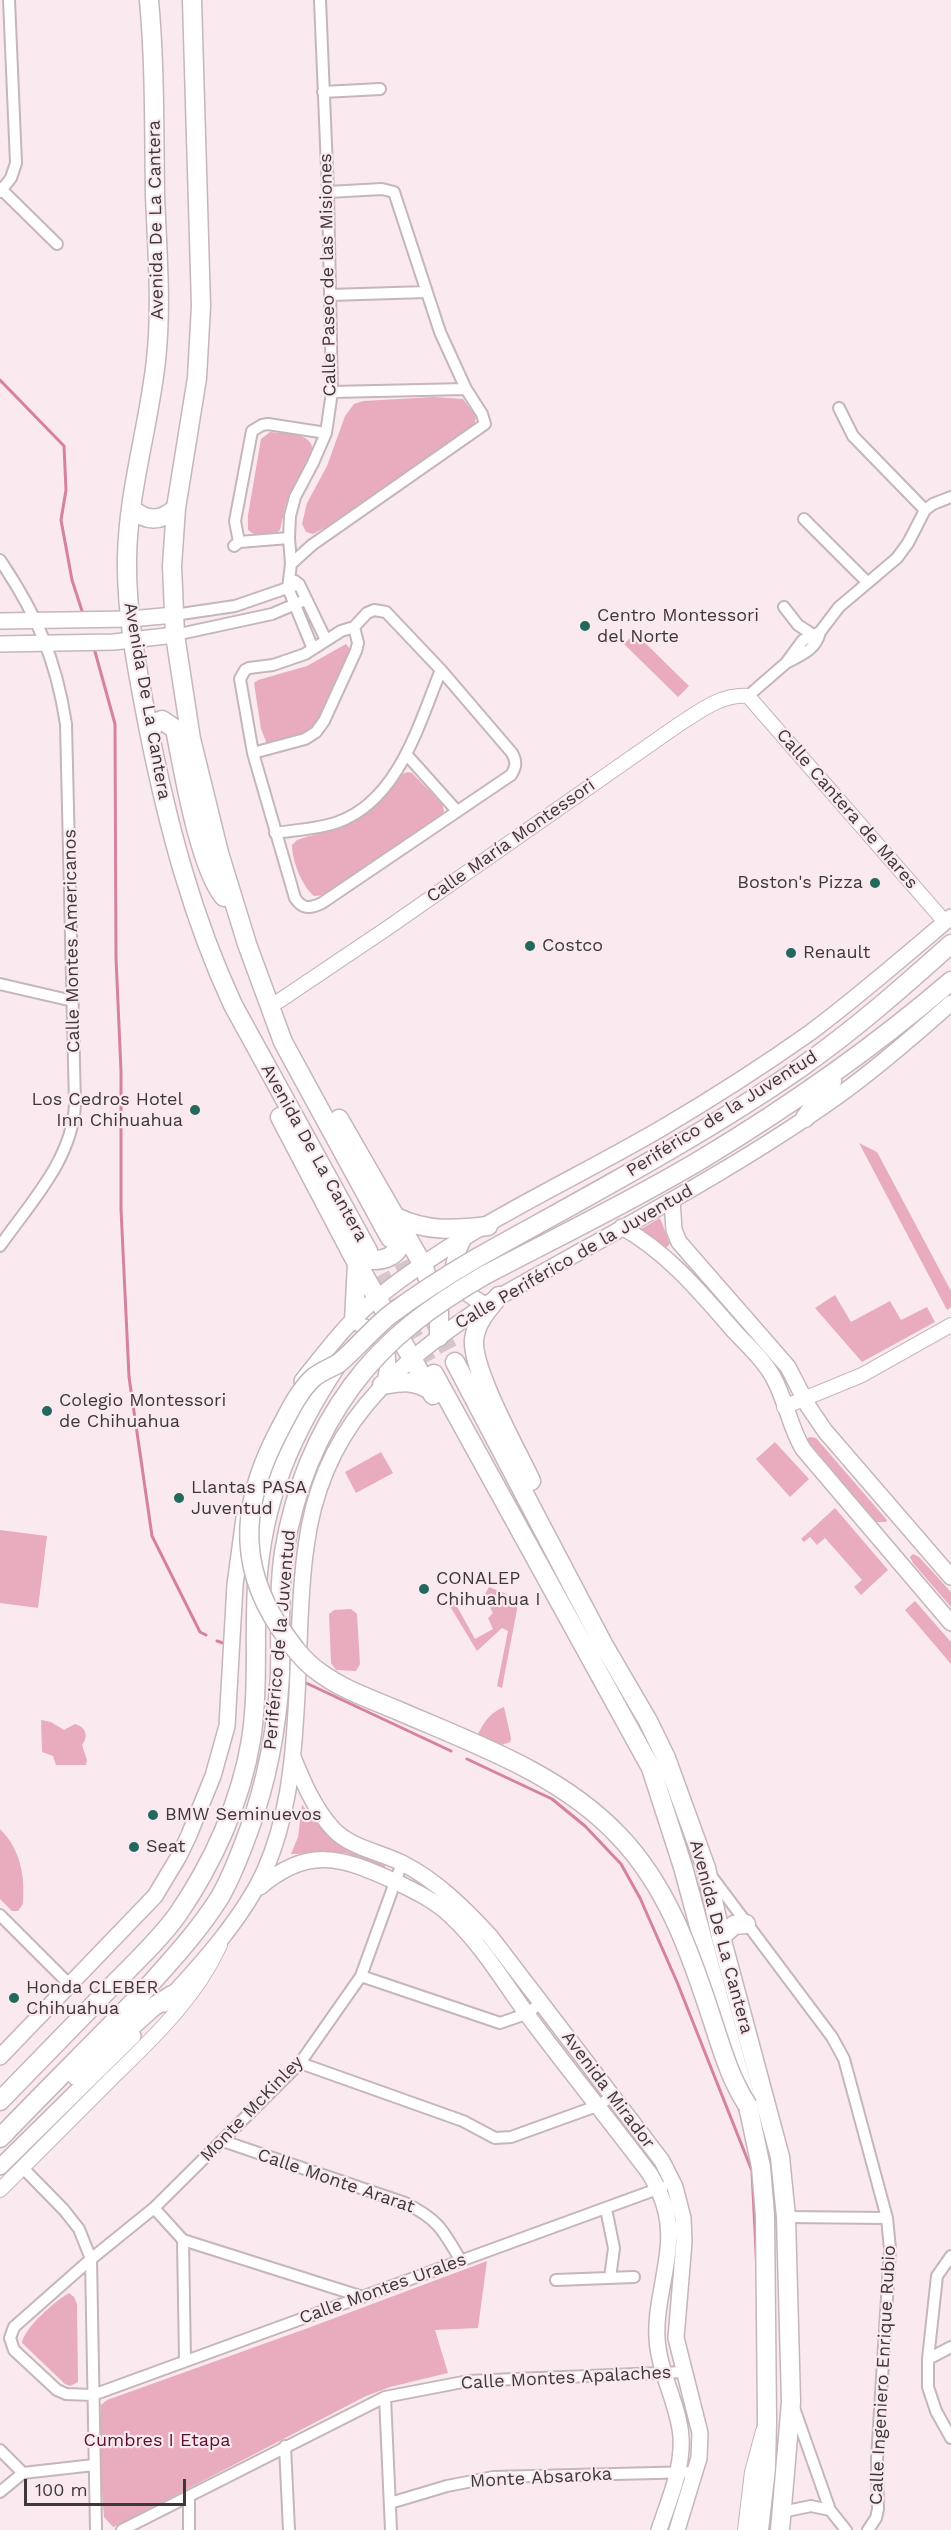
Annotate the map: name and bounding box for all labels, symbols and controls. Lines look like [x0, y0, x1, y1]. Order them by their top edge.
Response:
street label: Avenida De La Cantera [143, 120, 169, 320]
street label: Calle Paseo de las Misiones [315, 153, 341, 397]
street label: Avenida De La Cantera [119, 601, 175, 801]
place label: Centro Montessori del Norte [597, 605, 759, 648]
marker: Centro Montessori del Norte [578, 619, 592, 633]
street label: Calle Cantera de Mares [772, 724, 922, 894]
street label: Calle María Montessori [423, 775, 599, 907]
street label: Calle Montes Americanos [59, 829, 85, 1053]
place label: Boston's Pizza [737, 872, 863, 894]
marker: Boston's Pizza [868, 876, 882, 890]
place label: Costco [542, 935, 603, 957]
marker: Costco [523, 939, 537, 953]
place label: Renault [803, 942, 870, 964]
marker: Renault [784, 946, 798, 960]
street label: Periférico de la Juventud [622, 1046, 822, 1182]
street label: Avenida De La Cantera [256, 1060, 372, 1246]
place label: Los Cedros Hotel Inn Chihuahua [31, 1089, 183, 1132]
marker: Los Cedros Hotel Inn Chihuahua [188, 1103, 202, 1117]
street label: Calle Periférico de la Juventud [451, 1180, 697, 1334]
place label: Colegio Montessori de Chihuahua [59, 1390, 226, 1432]
marker: Colegio Montessori de Chihuahua [40, 1404, 54, 1418]
place label: Llantas PASA Juventud [191, 1477, 307, 1520]
marker: Llantas PASA Juventud [172, 1491, 186, 1505]
street label: Periférico de la Juventud [260, 1529, 300, 1751]
place label: CONALEP Chihuahua I [436, 1568, 541, 1610]
marker: CONALEP Chihuahua I [417, 1582, 431, 1596]
place label: BMW Seminuevos [165, 1804, 321, 1826]
marker: BMW Seminuevos [146, 1808, 160, 1822]
place label: Seat [146, 1836, 185, 1858]
street label: Avenida De La Cantera [685, 1838, 757, 2036]
marker: Seat [127, 1840, 141, 1854]
place label: Honda CLEBER Chihuahua [26, 1977, 158, 2020]
marker: Honda CLEBER Chihuahua [7, 1991, 21, 2005]
street label: Avenida Mirador [557, 2027, 659, 2153]
street label: Monte McKinley [196, 2052, 308, 2166]
street label: Calle Monte Ararat [255, 2144, 417, 2218]
street label: Calle Ingeniero Enrique Rubio [865, 2245, 901, 2505]
street label: Calle Montes Urales [297, 2249, 469, 2329]
street label: Calle Montes Apalaches [460, 2362, 672, 2394]
park label: Cumbres I Etapa [84, 2430, 230, 2452]
street label: Monte Absaroka [470, 2463, 612, 2493]
scale bar [27, 2467, 189, 2505]
text: 100 m [35, 2479, 88, 2500]

